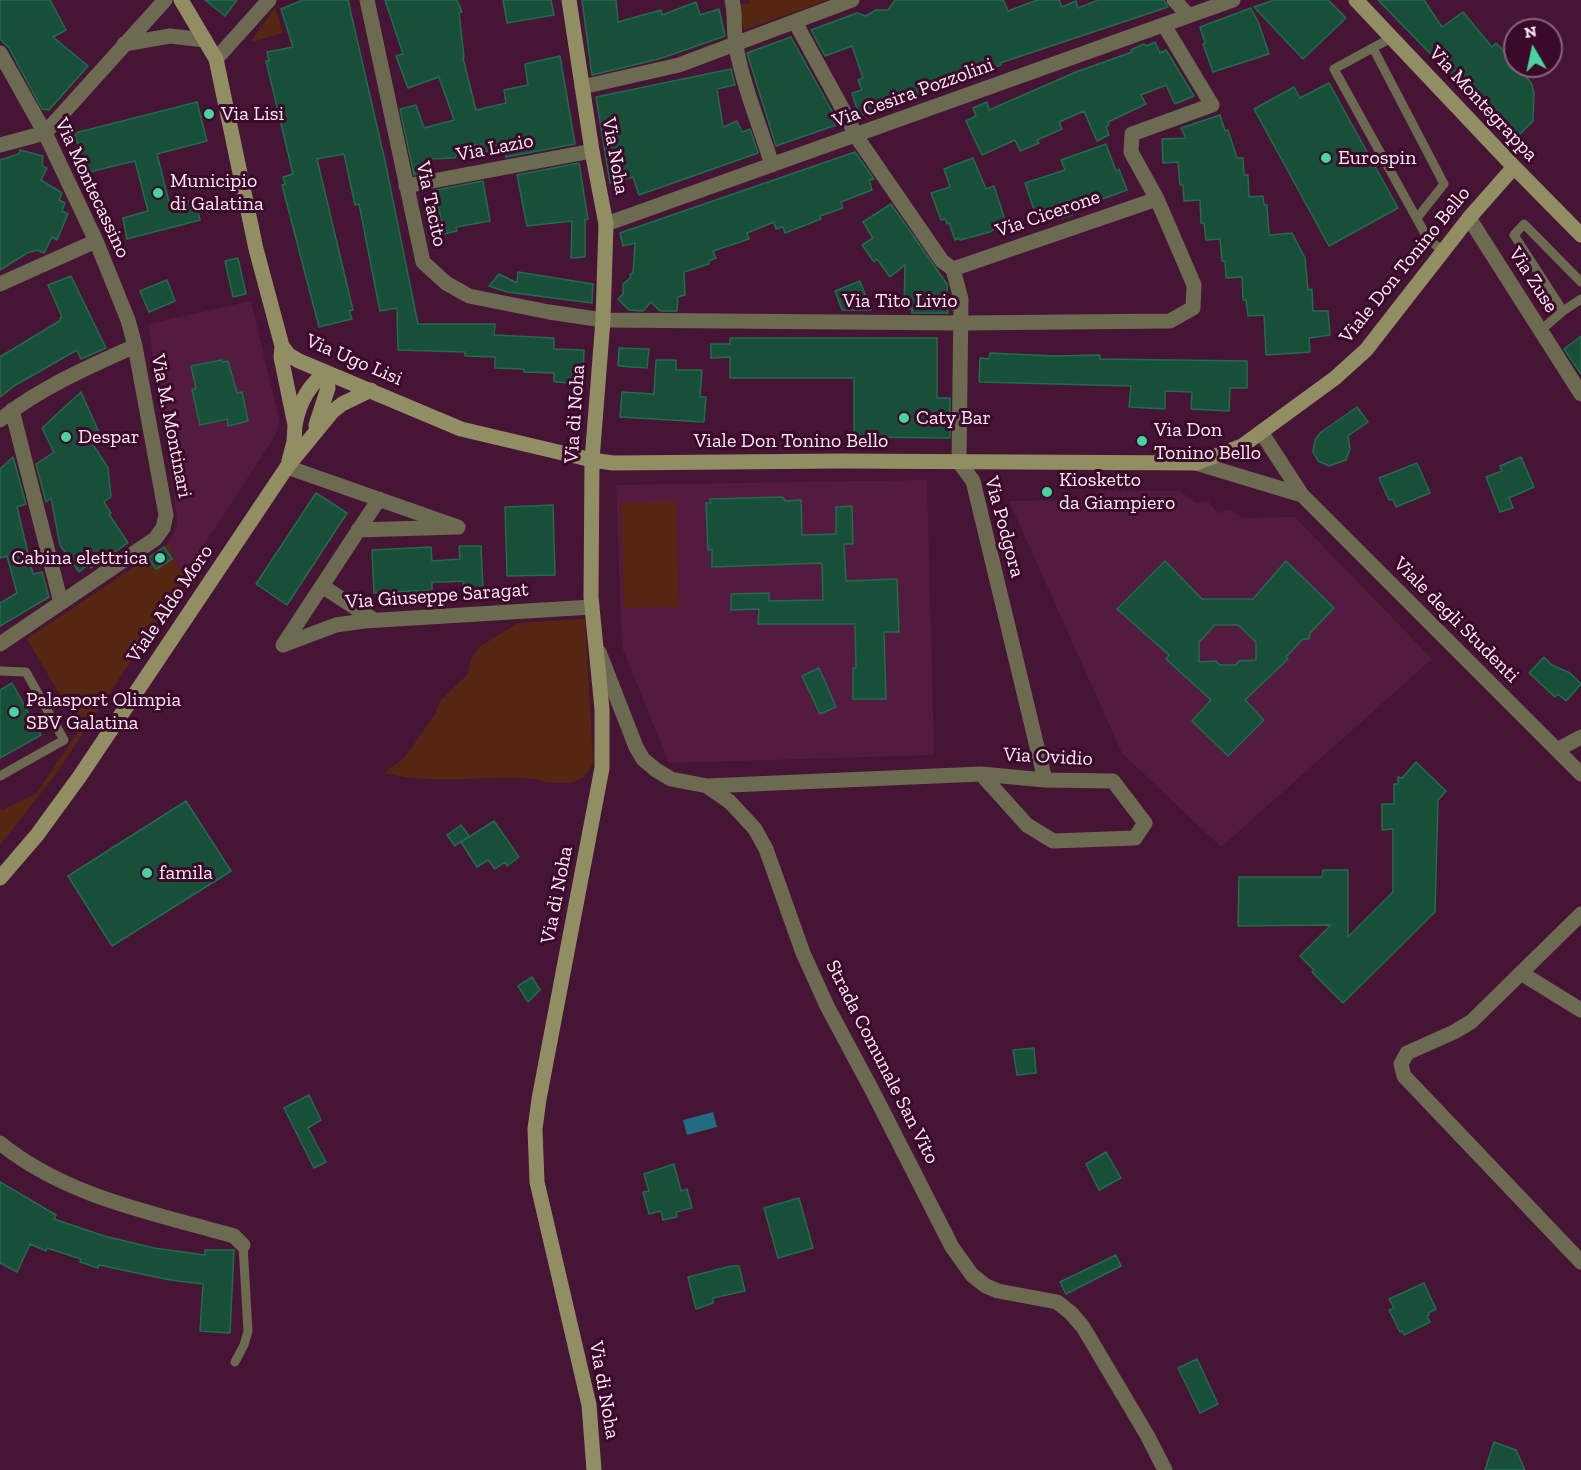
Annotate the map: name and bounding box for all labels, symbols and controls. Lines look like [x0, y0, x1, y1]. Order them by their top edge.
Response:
north arrow [1503, 18, 1563, 78]
text: N [1523, 21, 1538, 42]
street label: Via Montegrappa [1423, 41, 1543, 167]
street label: Via Cesira Pozzolini [829, 53, 997, 133]
place label: Via Lisi [221, 102, 284, 126]
marker: Via Lisi [202, 107, 216, 121]
street label: Via Montecassino [49, 114, 135, 262]
street label: Via Noha [596, 116, 634, 196]
street label: Via Lazio [454, 129, 536, 167]
place label: Eurospin [1338, 146, 1416, 170]
marker: Eurospin [1319, 151, 1333, 165]
street label: Via Tacito [410, 159, 452, 249]
place label: Municipio di Galatina [170, 169, 264, 216]
street label: Viale Don Tonino Bello [1334, 182, 1476, 348]
street label: Via Cicerone [993, 185, 1103, 243]
marker: Municipio di Galatina [151, 186, 165, 200]
street label: Via Zuse [1503, 243, 1563, 317]
street label: Via Tito Livio [843, 289, 957, 313]
street label: Via Ugo Lisi [302, 329, 406, 391]
street label: Via M. Montinari [145, 352, 197, 500]
street label: Via di Noha [560, 364, 590, 464]
place label: Caty Bar [916, 406, 991, 430]
marker: Caty Bar [897, 411, 911, 425]
place label: Via Don Tonino Bello [1154, 418, 1261, 465]
place label: Despar [78, 425, 139, 449]
street label: Viale Don Tonino Bello [694, 429, 888, 453]
marker: Despar [59, 430, 73, 444]
marker: Via Don Tonino Bello [1135, 434, 1149, 448]
place label: Kiosketto da Giampiero [1059, 468, 1175, 515]
street label: Via Podgora [979, 474, 1029, 580]
marker: Kiosketto da Giampiero [1040, 485, 1054, 499]
street label: Viale Aldo Moro [122, 540, 218, 668]
place label: Cabina elettrica [12, 546, 148, 570]
marker: Cabina elettrica [153, 551, 167, 565]
street label: Viale degli Studenti [1388, 552, 1524, 688]
street label: Via Giuseppe Saragat [345, 578, 529, 614]
place label: Palasport Olimpia SBV Galatina [26, 688, 181, 735]
marker: Palasport Olimpia SBV Galatina [7, 705, 21, 719]
street label: Via Ovidio [1003, 743, 1093, 771]
street label: Via di Noha [536, 844, 578, 946]
place label: famila [159, 861, 213, 885]
marker: famila [140, 866, 154, 880]
street label: Strada Comunale San Vito [820, 956, 944, 1168]
street label: Via di Noha [584, 1339, 624, 1441]

